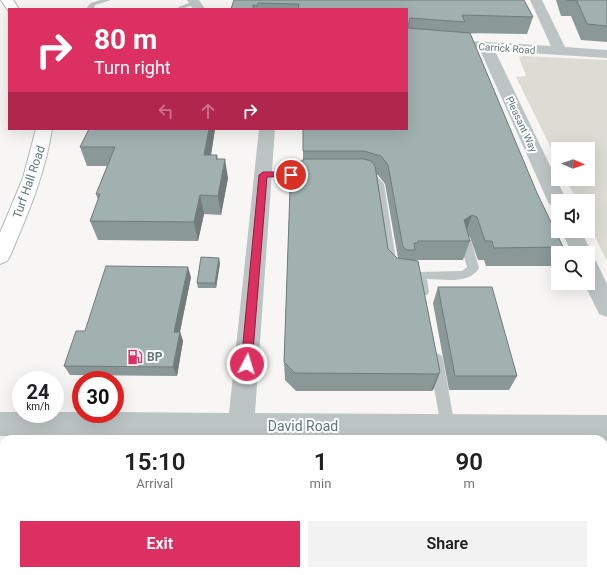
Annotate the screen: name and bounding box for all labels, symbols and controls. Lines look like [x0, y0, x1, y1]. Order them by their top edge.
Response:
text: 80 m [94, 23, 157, 56]
icon: right [28, 24, 80, 76]
street label: Carrick Road [478, 41, 536, 56]
text: Turn right [94, 57, 171, 78]
street label: Pleasant Way [504, 95, 539, 154]
icon: left [155, 100, 177, 122]
icon: ahead [197, 100, 219, 122]
icon: right [239, 100, 261, 122]
north arrow [551, 142, 595, 186]
map controls [551, 142, 595, 290]
street label: Turf Hall Road [10, 144, 48, 220]
pin [274, 158, 308, 192]
icon: arrive [280, 164, 302, 186]
button: sound [551, 194, 595, 238]
button: search [551, 246, 595, 290]
position arrow [226, 343, 268, 385]
fuel station icon: BP [126, 348, 144, 366]
place label: BP [147, 350, 163, 364]
speed limit sign: 30 [72, 371, 124, 423]
text: 24 [27, 380, 49, 404]
text: km/h [26, 401, 50, 412]
street label: David Road [268, 418, 338, 434]
text: 15:10 [124, 448, 186, 476]
text: 1 [314, 448, 327, 476]
text: 90 [455, 448, 483, 476]
text: Arrival [136, 476, 173, 491]
text: min [310, 476, 331, 491]
text: m [463, 476, 475, 491]
button: Exit [20, 521, 300, 567]
button: Share [308, 521, 587, 567]

